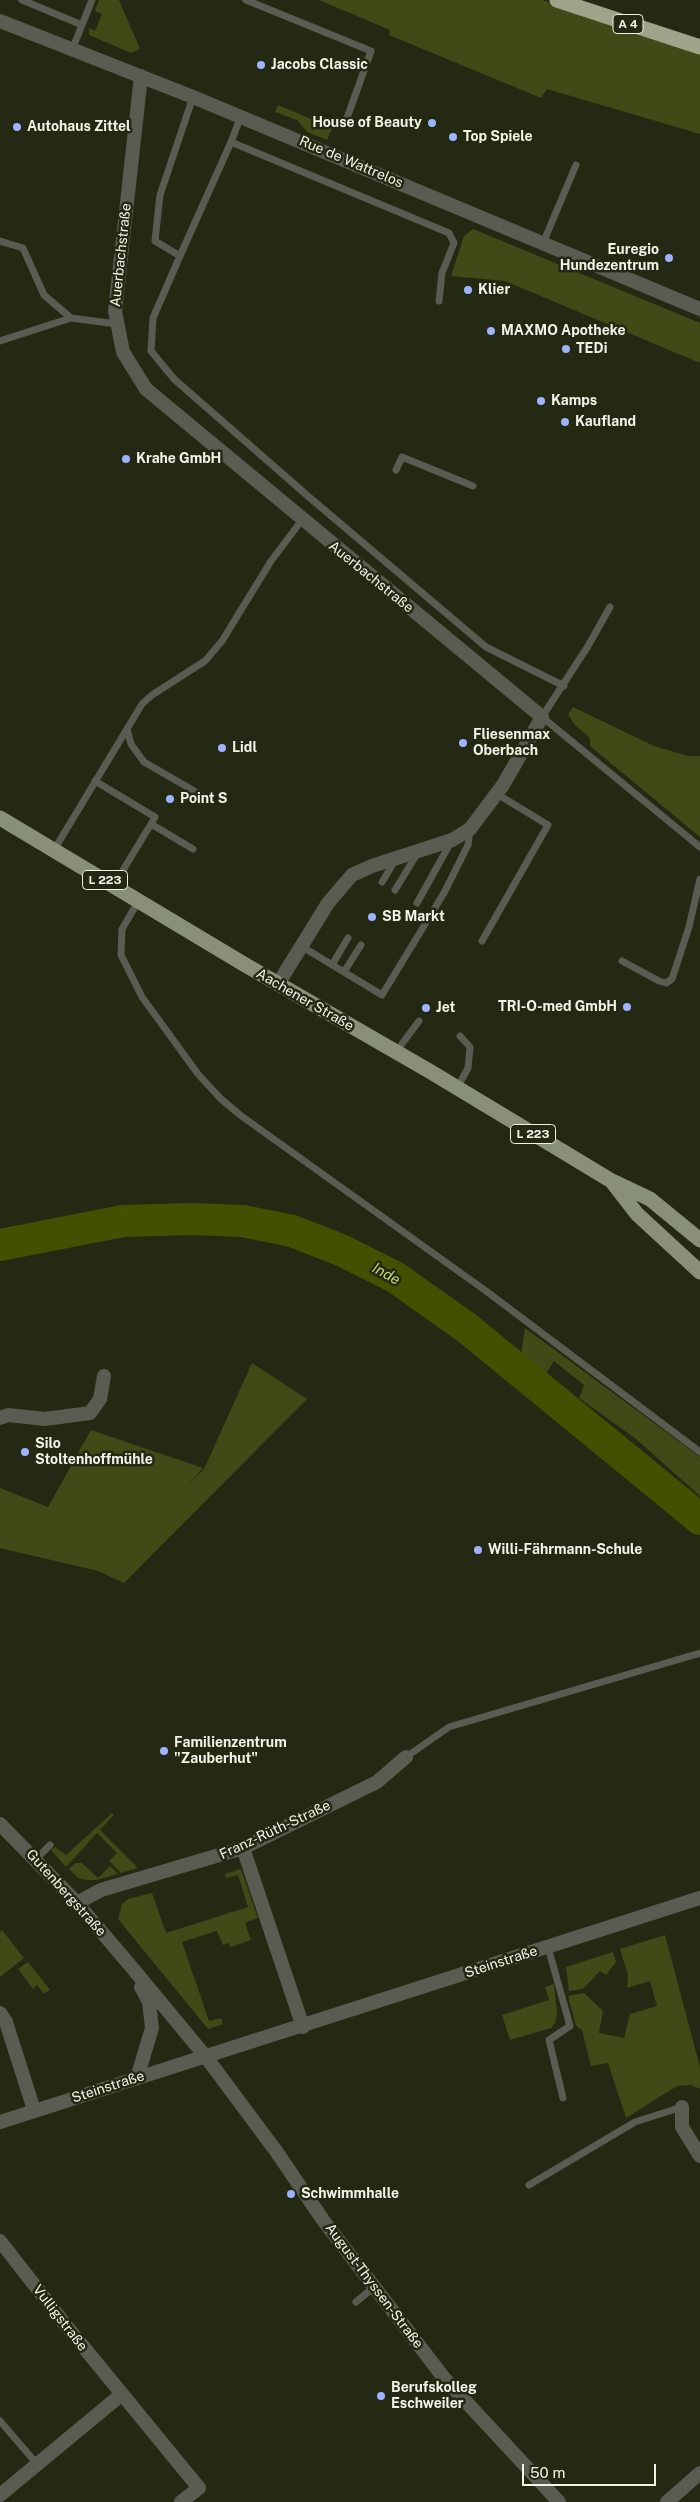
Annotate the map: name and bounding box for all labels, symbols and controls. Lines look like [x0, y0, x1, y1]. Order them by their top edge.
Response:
road number: A 4 [613, 14, 643, 34]
place label: Jacobs Classic [271, 57, 368, 73]
marker: Jacobs Classic [255, 59, 267, 71]
place label: House of Beauty [312, 115, 422, 131]
marker: House of Beauty [426, 117, 438, 129]
place label: Autohaus Zittel [27, 119, 131, 135]
marker: Autohaus Zittel [11, 121, 23, 133]
place label: Top Spiele [463, 129, 533, 145]
marker: Top Spiele [447, 131, 459, 143]
street label: Rue de Wattrelos [297, 133, 405, 191]
street label: Auerbachstraße [107, 202, 135, 308]
place label: Euregio Hundezentrum [560, 242, 659, 274]
marker: Euregio Hundezentrum [663, 252, 675, 264]
place label: Klier [478, 282, 510, 298]
marker: Klier [462, 284, 474, 296]
place label: MAXMO Apotheke [501, 323, 626, 339]
marker: MAXMO Apotheke [485, 325, 497, 337]
place label: TEDi [576, 341, 607, 357]
marker: TEDi [560, 343, 572, 355]
place label: Kamps [551, 393, 597, 409]
marker: Kamps [535, 395, 547, 407]
place label: Kaufland [575, 414, 636, 430]
marker: Kaufland [559, 416, 571, 428]
place label: Krahe GmbH [136, 451, 221, 467]
marker: Krahe GmbH [120, 453, 132, 465]
street label: Auerbachstraße [325, 538, 417, 616]
place label: Fliesenmax Oberbach [473, 727, 550, 760]
marker: Fliesenmax Oberbach [457, 737, 469, 749]
place label: Lidl [232, 740, 257, 756]
marker: Lidl [216, 742, 228, 754]
place label: Point S [180, 791, 227, 807]
marker: Point S [164, 793, 176, 805]
road number: L 223 [82, 870, 128, 890]
place label: SB Markt [382, 909, 445, 925]
marker: SB Markt [366, 911, 378, 923]
street label: Aachener Straße [253, 965, 357, 1035]
place label: TRI-O-med GmbH [498, 999, 617, 1015]
place label: Jet [436, 1000, 455, 1016]
marker: TRI-O-med GmbH [621, 1001, 633, 1013]
marker: Jet [420, 1002, 432, 1014]
road number: L 223 [510, 1124, 556, 1144]
water label: Inde [369, 1259, 403, 1289]
place label: Silo Stoltenhoffmühle [35, 1436, 153, 1468]
marker: Silo Stoltenhoffmühle [19, 1446, 31, 1458]
place label: Willi-Fährmann-Schule [488, 1542, 642, 1558]
marker: Willi-Fährmann-Schule [472, 1544, 484, 1556]
place label: Familienzentrum "Zauberhut" [174, 1735, 287, 1768]
marker: Familienzentrum "Zauberhut" [158, 1745, 170, 1757]
street label: Franz-Rüth-Straße [217, 1797, 333, 1863]
street label: Gutenbergstraße [23, 1846, 109, 1940]
street label: Steinstraße [463, 1942, 539, 1982]
street label: Steinstraße [70, 2067, 146, 2107]
place label: Schwimmhalle [301, 2186, 399, 2202]
marker: Schwimmhalle [285, 2188, 297, 2200]
street label: August-Thyssen-Straße [321, 2220, 427, 2352]
street label: Vulligstraße [29, 2282, 91, 2354]
place label: Berufskolleg Eschweiler [391, 2380, 477, 2412]
marker: Berufskolleg Eschweiler [375, 2390, 387, 2402]
scale bar [525, 2454, 659, 2486]
text: 50 m [530, 2464, 565, 2481]

